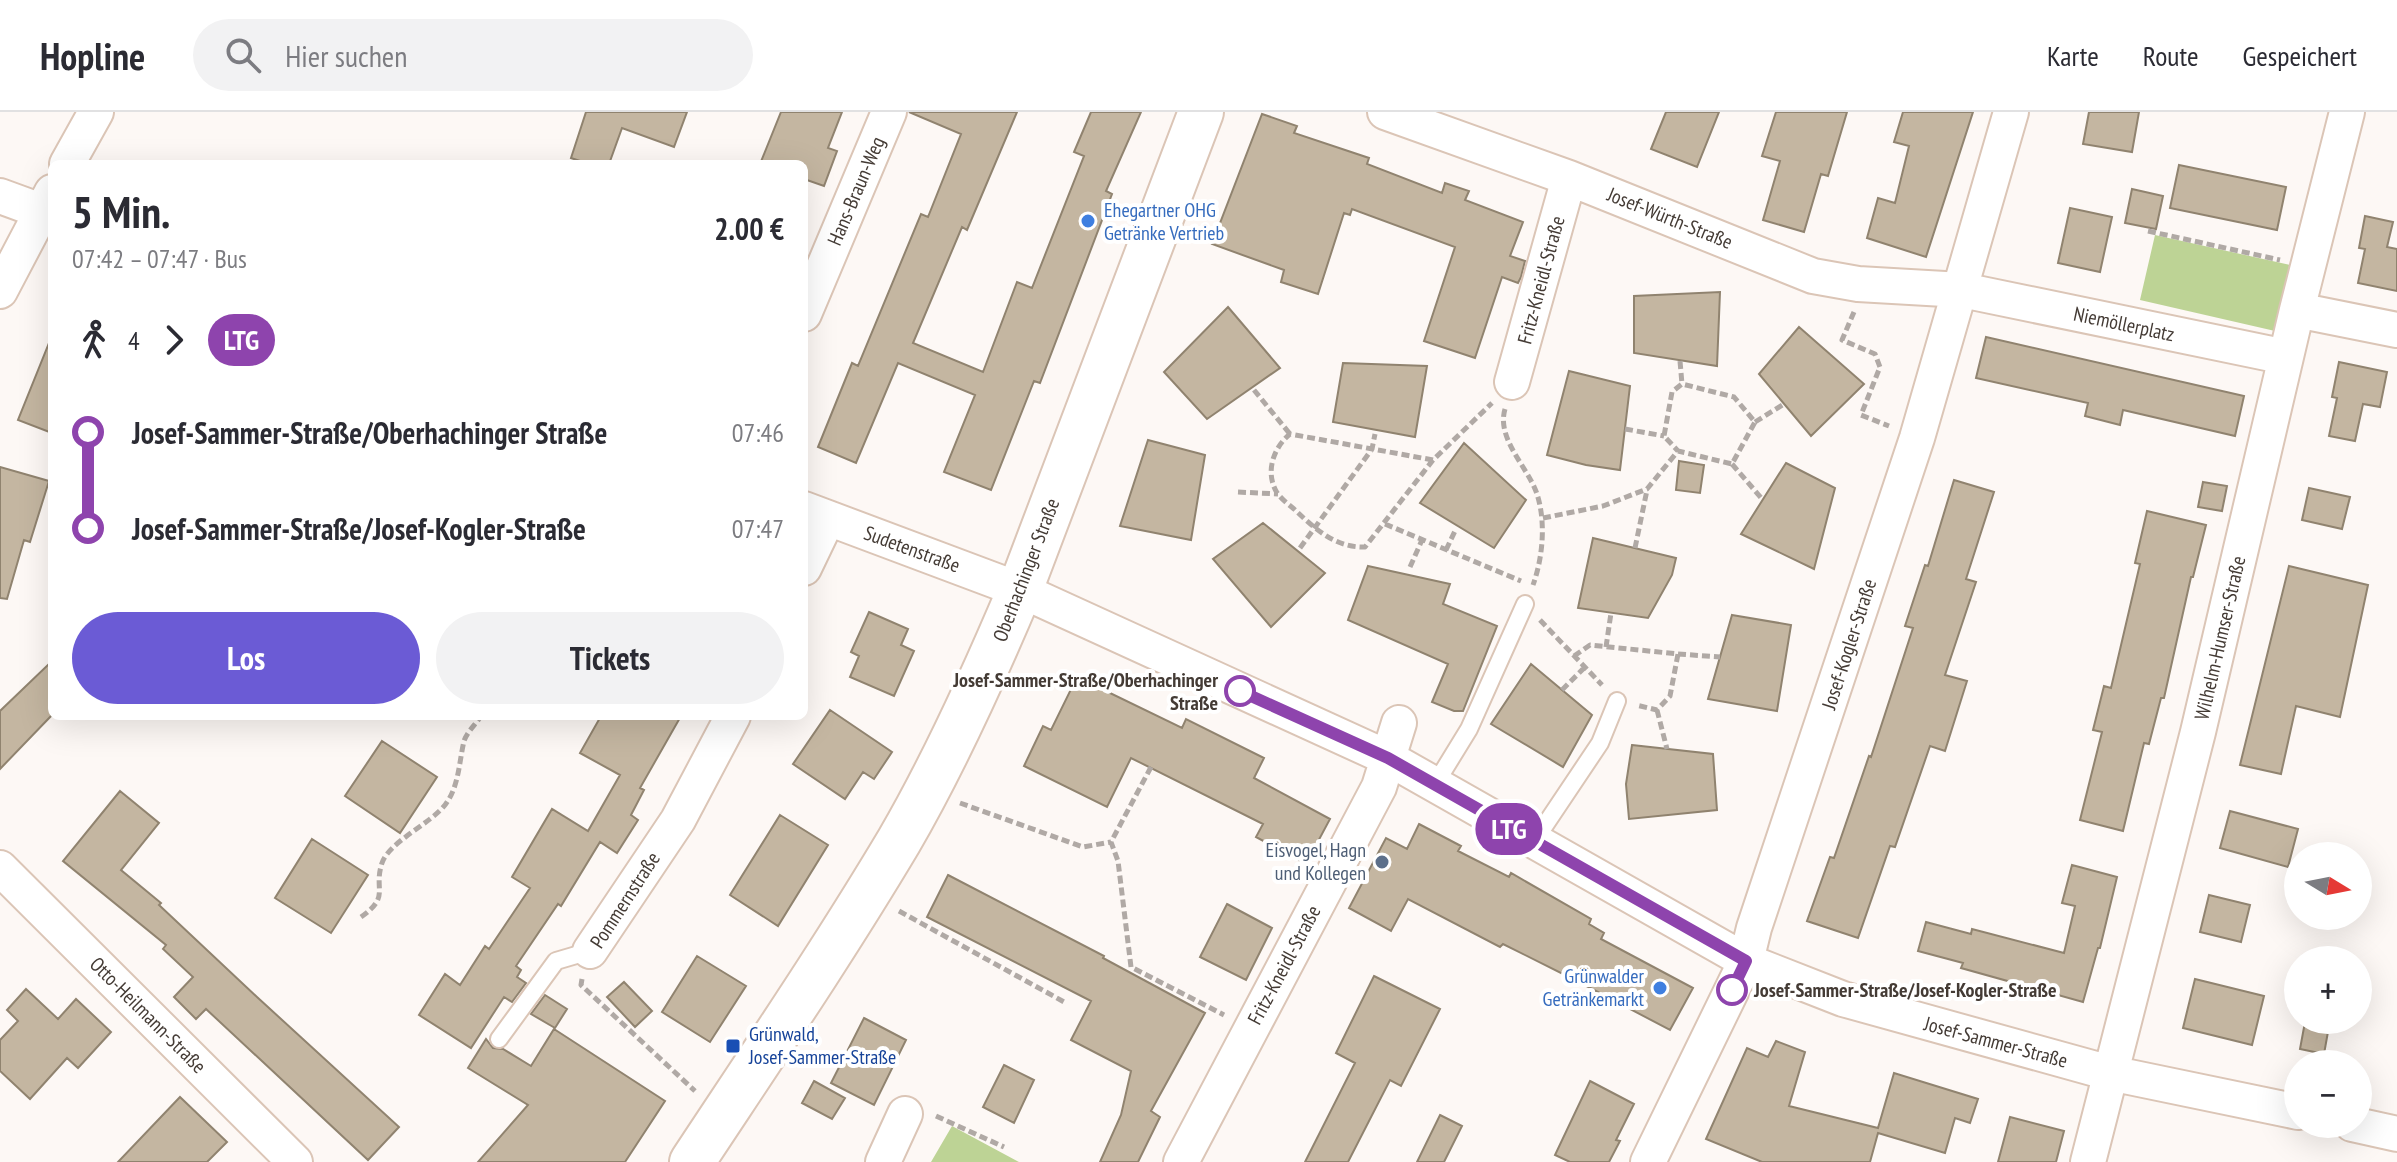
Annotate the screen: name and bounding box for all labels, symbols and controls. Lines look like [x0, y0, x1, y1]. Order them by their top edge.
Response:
search box [193, 19, 753, 91]
text: Hopline [40, 31, 145, 80]
icon: search [221, 33, 265, 77]
text: Hier suchen [285, 36, 407, 75]
text: Karte [2047, 37, 2099, 74]
text: Route [2143, 37, 2198, 74]
text: Gespeichert [2242, 37, 2357, 74]
street label: Hans-Braun-Weg [821, 133, 891, 249]
street label: Josef-Würth-Straße [1603, 181, 1736, 255]
text: 5 Min. [72, 183, 170, 240]
place label: Ehegartner OHG Getränke Vertrieb [1104, 197, 1224, 246]
text: 2.00 € [714, 209, 784, 248]
marker: Ehegartner OHG Getränke Vertrieb [1079, 212, 1097, 230]
street label: Fritz-Kneidl-Straße [1511, 213, 1571, 347]
text: 07:42 – 07:47 · Bus [72, 242, 247, 275]
street label: Niemöllerplatz [2071, 301, 2177, 347]
icon: walk [72, 318, 116, 362]
icon: forward [152, 318, 196, 362]
text: LTG [224, 321, 259, 358]
text: 4 [128, 324, 140, 357]
text: Josef-Sammer-Straße/Oberhachinger Straße [132, 413, 607, 452]
text: 07:46 [732, 416, 784, 449]
street label: Oberhachinger Straße [987, 495, 1065, 645]
text: Josef-Sammer-Straße/Josef-Kogler-Straße [132, 509, 586, 548]
text: 07:47 [732, 512, 784, 545]
street label: Sudetenstraße [860, 520, 964, 578]
street label: Wilhelm-Humser-Straße [2189, 554, 2251, 722]
street label: Josef-Kogler-Straße [1815, 576, 1882, 713]
button: Los [72, 612, 420, 704]
button: Tickets [436, 612, 784, 704]
place label: Josef-Sammer-Straße/Oberhachinger Straße [952, 667, 1218, 716]
marker: Josef-Sammer-Straße/Oberhachinger Straße [1225, 676, 1255, 706]
line badge: LTG [1463, 803, 1555, 855]
text: LTG [1491, 810, 1527, 847]
place label: Eisvogel, Hagn und Kollegen [1266, 837, 1366, 886]
north arrow [2284, 842, 2372, 930]
map controls [2284, 842, 2372, 1138]
street label: Pommernstraße [584, 847, 666, 953]
marker: Eisvogel, Hagn und Kollegen [1373, 853, 1391, 871]
street label: Fritz-Kneidl-Straße [1242, 901, 1326, 1029]
button: + [2284, 946, 2372, 1034]
street label: Otto-Heilmann-Straße [84, 951, 212, 1079]
place label: Grünwalder Getränkemarkt [1543, 963, 1645, 1012]
marker: Josef-Sammer-Straße/Josef-Kogler-Straße [1717, 975, 1747, 1005]
place label: Josef-Sammer-Straße/Josef-Kogler-Straße [1753, 977, 2057, 1003]
marker: Grünwalder Getränkemarkt [1651, 979, 1669, 997]
street label: Josef-Sammer-Straße [1921, 1010, 2070, 1074]
place label: Grünwald, Josef-Sammer-Straße [748, 1021, 896, 1070]
marker: Grünwald, Josef-Sammer-Straße [724, 1037, 742, 1055]
button: − [2284, 1050, 2372, 1138]

